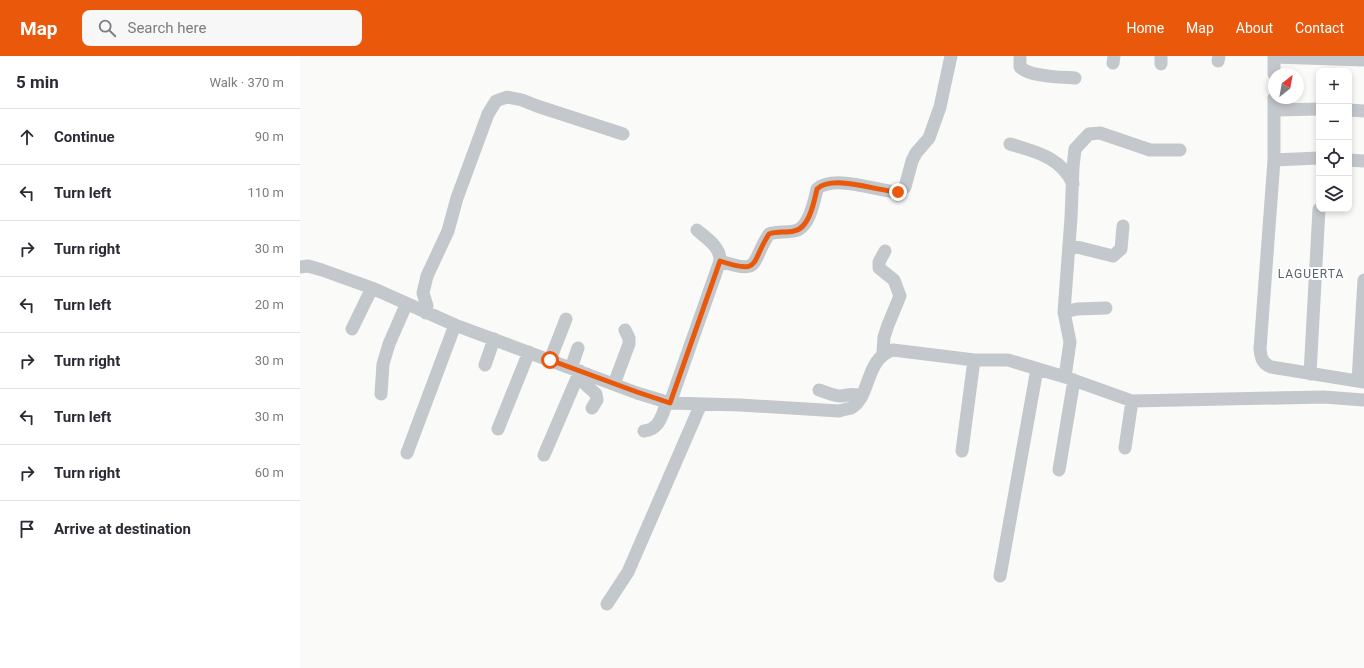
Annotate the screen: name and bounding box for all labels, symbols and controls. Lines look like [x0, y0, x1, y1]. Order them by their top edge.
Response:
search box [82, 10, 362, 46]
text: Map [20, 17, 58, 40]
icon: search [96, 17, 118, 39]
text: Search here [128, 19, 206, 37]
text: Home [1126, 20, 1164, 36]
text: Map [1186, 20, 1214, 36]
text: About [1236, 20, 1273, 36]
text: Contact [1295, 20, 1344, 36]
north arrow [1268, 68, 1304, 104]
map controls [1316, 68, 1352, 212]
button: + [1316, 68, 1352, 104]
text: 5 min [16, 72, 59, 92]
text: Walk · 370 m [209, 75, 284, 90]
button: − [1316, 104, 1352, 140]
icon: ahead [16, 126, 38, 148]
text: Continue [54, 128, 115, 146]
text: 90 m [255, 129, 284, 144]
button: locate [1316, 140, 1352, 176]
button: layers [1316, 176, 1352, 212]
icon: left [16, 182, 38, 204]
route end [889, 183, 907, 201]
text: Turn left [54, 184, 111, 202]
text: 110 m [247, 185, 284, 200]
icon: right [16, 238, 38, 260]
text: Turn right [54, 240, 120, 258]
text: 30 m [255, 241, 284, 256]
district label: LAGUERTA [1278, 267, 1344, 281]
icon: left [16, 294, 38, 316]
text: Turn left [54, 296, 111, 314]
text: 20 m [255, 297, 284, 312]
icon: right [16, 350, 38, 372]
route start [541, 351, 559, 369]
text: Turn right [54, 352, 120, 370]
text: 30 m [255, 353, 284, 368]
icon: left [16, 406, 38, 428]
text: Turn left [54, 408, 111, 426]
text: 30 m [255, 409, 284, 424]
icon: right [16, 462, 38, 484]
text: Turn right [54, 464, 120, 482]
text: 60 m [255, 465, 284, 480]
icon: arrive [16, 518, 38, 540]
text: Arrive at destination [54, 520, 191, 538]

